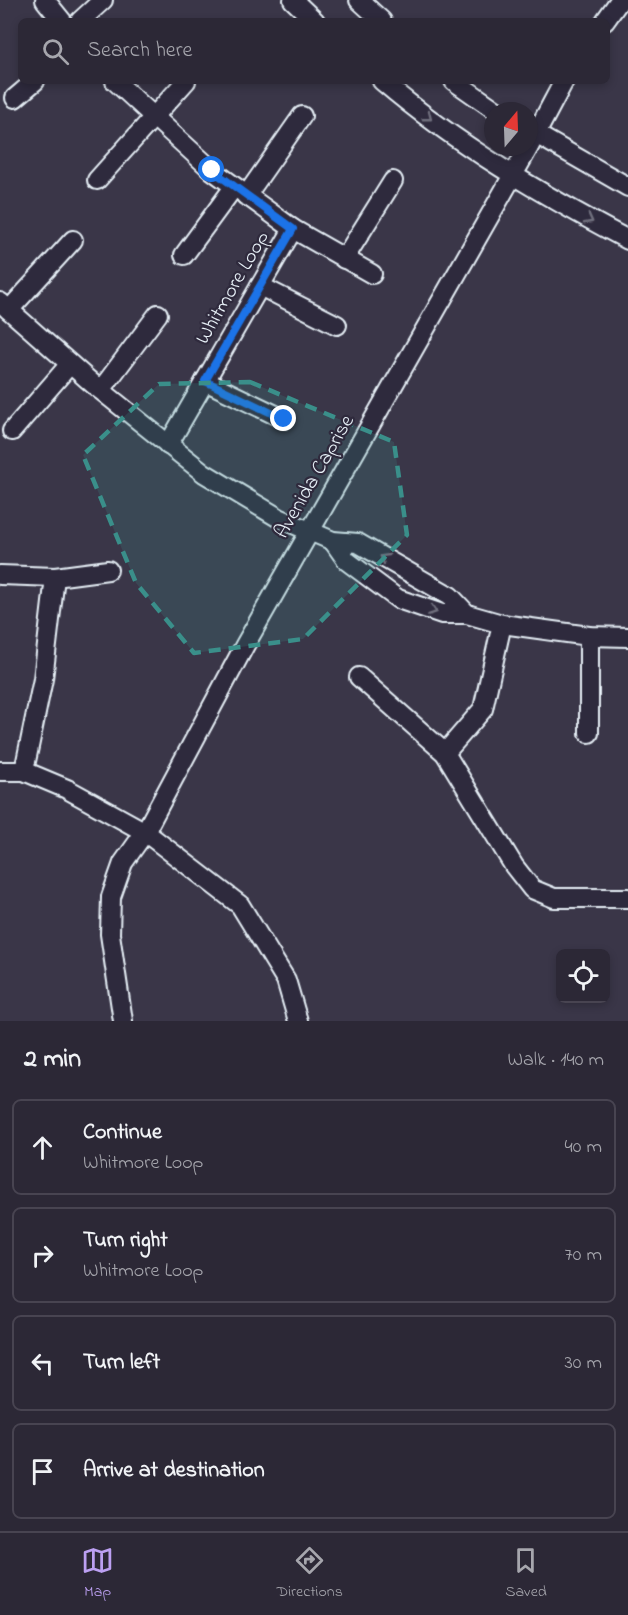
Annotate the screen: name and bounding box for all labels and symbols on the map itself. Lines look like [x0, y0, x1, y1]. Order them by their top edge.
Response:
north arrow [484, 102, 538, 156]
one-way arrow [421, 110, 432, 121]
route start [198, 156, 224, 182]
one-way arrow [583, 213, 594, 224]
street label: Whitmore Loop [188, 226, 278, 350]
route end [270, 405, 296, 431]
street label: Avenida Caprise [267, 409, 363, 544]
one-way arrow [380, 554, 390, 566]
one-way arrow [427, 603, 437, 616]

